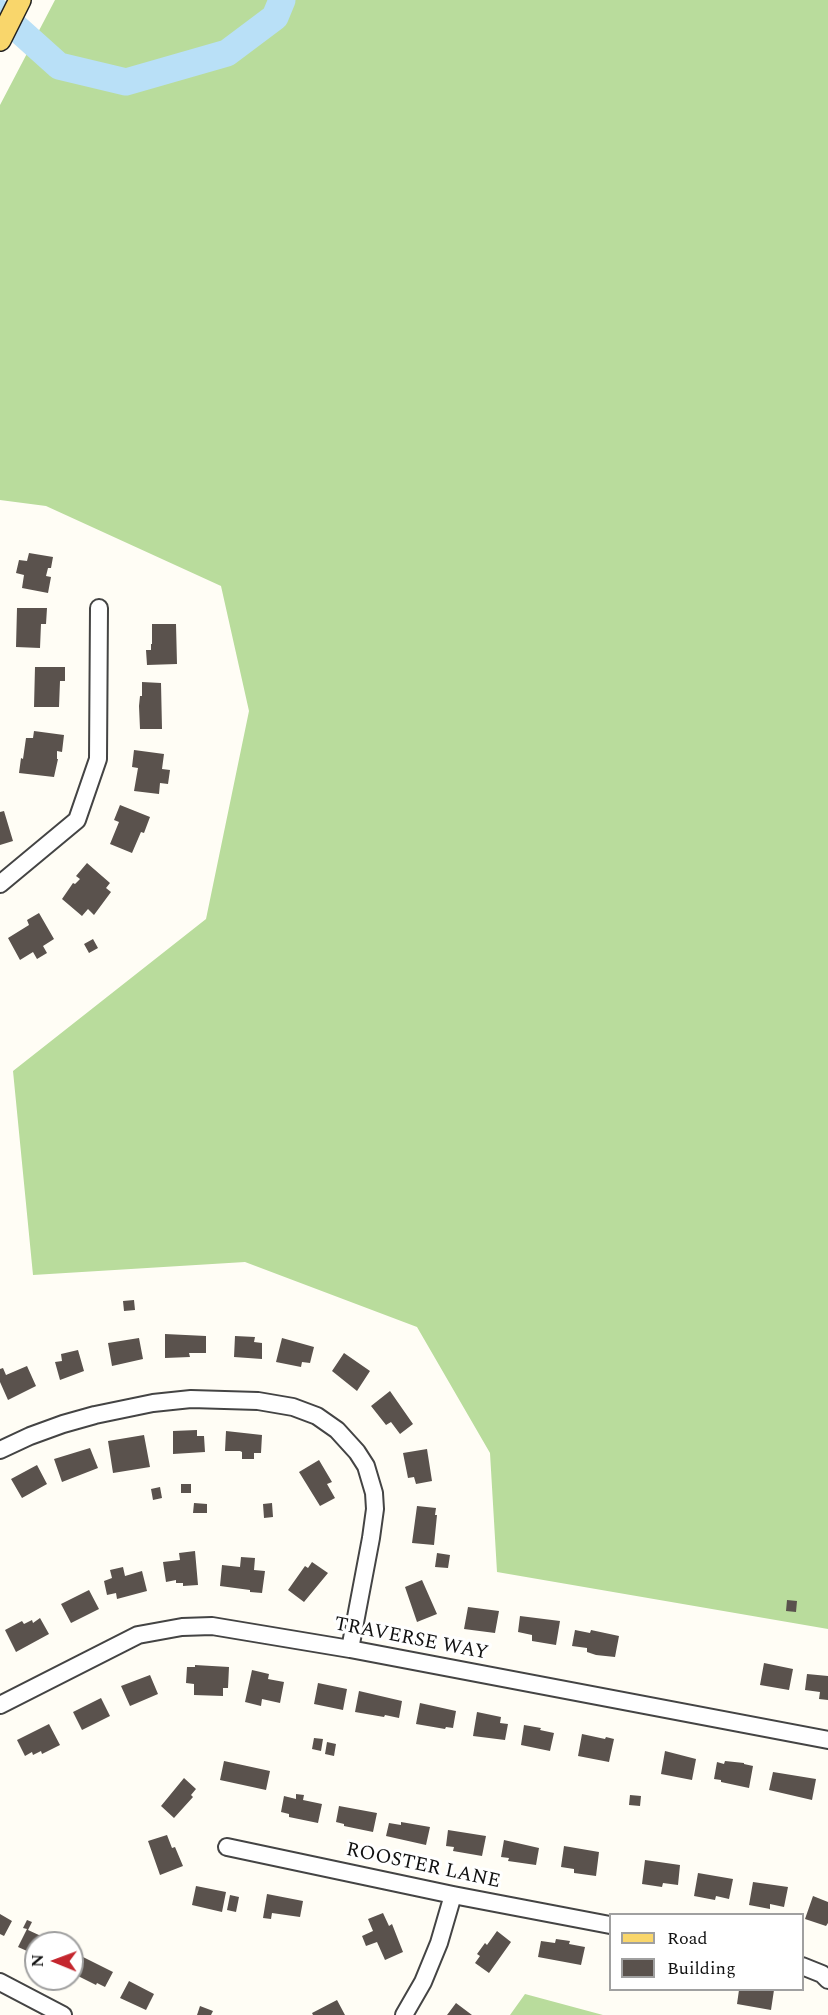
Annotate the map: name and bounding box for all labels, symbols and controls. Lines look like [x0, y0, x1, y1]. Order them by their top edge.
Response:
street label: TRAVERSE WAY [332, 1613, 490, 1667]
street label: ROOSTER LANE [344, 1839, 502, 1895]
legend [609, 1913, 804, 1991]
text: Road [667, 1925, 708, 1952]
north arrow [24, 1931, 84, 1991]
text: N [26, 1954, 50, 1967]
text: Building [667, 1955, 736, 1982]

